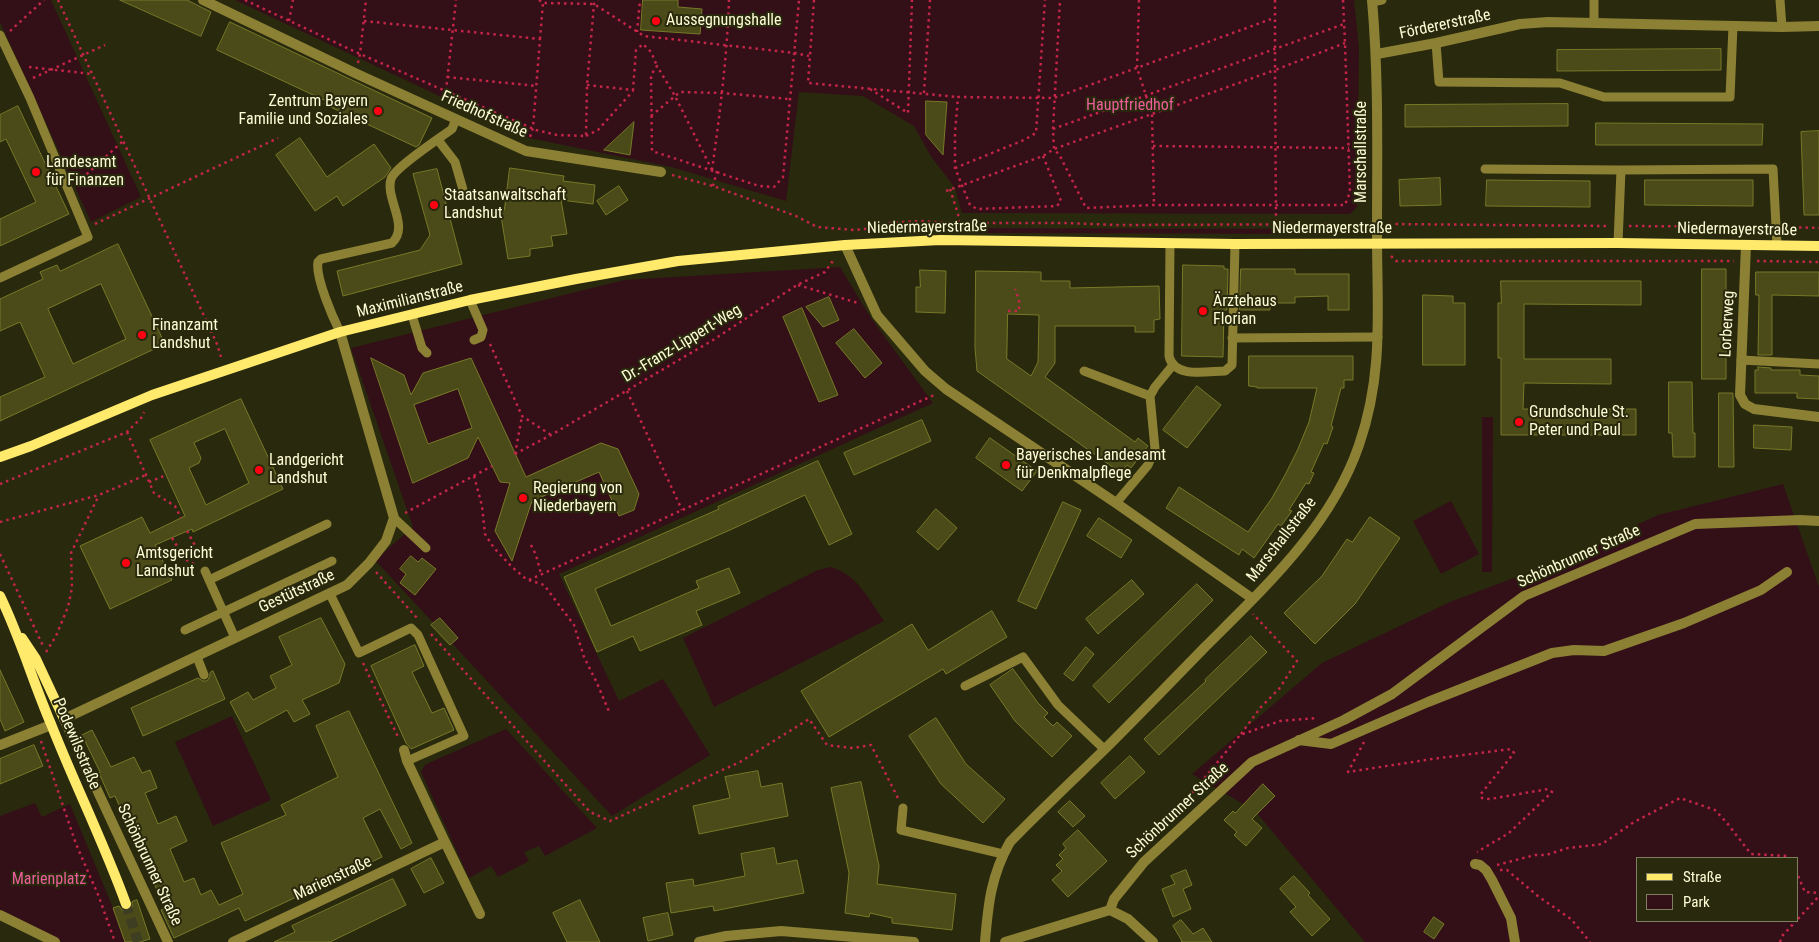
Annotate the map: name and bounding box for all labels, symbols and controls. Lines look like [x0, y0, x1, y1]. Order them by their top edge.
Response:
street label: Fördererstraße [1398, 6, 1492, 44]
place label: Aussegnungshalle [666, 11, 782, 31]
marker: Aussegnungshalle [650, 15, 662, 27]
street label: Friedhofstraße [438, 87, 530, 143]
place label: Zentrum Bayern Familie und Soziales [239, 92, 368, 130]
park label: Hauptfriedhof [1086, 96, 1174, 116]
street label: Marschallstraße [1352, 101, 1372, 203]
marker: Zentrum Bayern Familie und Soziales [372, 105, 384, 117]
place label: Landesamt für Finanzen [46, 153, 124, 191]
marker: Landesamt für Finanzen [30, 166, 42, 178]
place label: Staatsanwaltschaft Landshut [444, 186, 566, 224]
marker: Staatsanwaltschaft Landshut [428, 199, 440, 211]
street label: Niedermayerstraße [867, 217, 987, 239]
street label: Niedermayerstraße [1272, 219, 1392, 239]
street label: Niedermayerstraße [1677, 219, 1797, 241]
street label: Maximilianstraße [355, 277, 465, 323]
street label: Lorberweg [1717, 290, 1739, 358]
place label: Ärztehaus Florian [1213, 292, 1277, 330]
street label: Dr.-Franz-Lippert-Weg [619, 301, 745, 387]
marker: Ärztehaus Florian [1197, 305, 1209, 317]
place label: Finanzamt Landshut [152, 316, 218, 354]
marker: Finanzamt Landshut [136, 329, 148, 341]
place label: Grundschule St. Peter und Paul [1529, 403, 1629, 441]
marker: Grundschule St. Peter und Paul [1513, 416, 1525, 428]
place label: Bayerisches Landesamt für Denkmalpflege [1016, 446, 1166, 484]
place label: Landgericht Landshut [269, 451, 344, 489]
marker: Bayerisches Landesamt für Denkmalpflege [1000, 459, 1012, 471]
marker: Landgericht Landshut [253, 464, 265, 476]
place label: Regierung von Niederbayern [533, 479, 622, 517]
marker: Regierung von Niederbayern [517, 492, 529, 504]
street label: Marschallstraße [1243, 494, 1321, 586]
street label: Schönbrunner Straße [1515, 521, 1643, 593]
place label: Amtsgericht Landshut [136, 544, 213, 582]
marker: Amtsgericht Landshut [120, 557, 132, 569]
street label: Gestütstraße [256, 566, 338, 618]
street label: Podewilsstraße [48, 695, 104, 793]
street label: Schönbrunner Straße [1123, 759, 1233, 863]
street label: Schönbrunner Straße [112, 801, 186, 929]
street label: Marienstraße [291, 853, 375, 905]
legend [1636, 857, 1799, 922]
text: Straße [1683, 868, 1722, 886]
park label: Marienplatz [12, 870, 86, 890]
text: Park [1683, 893, 1710, 911]

